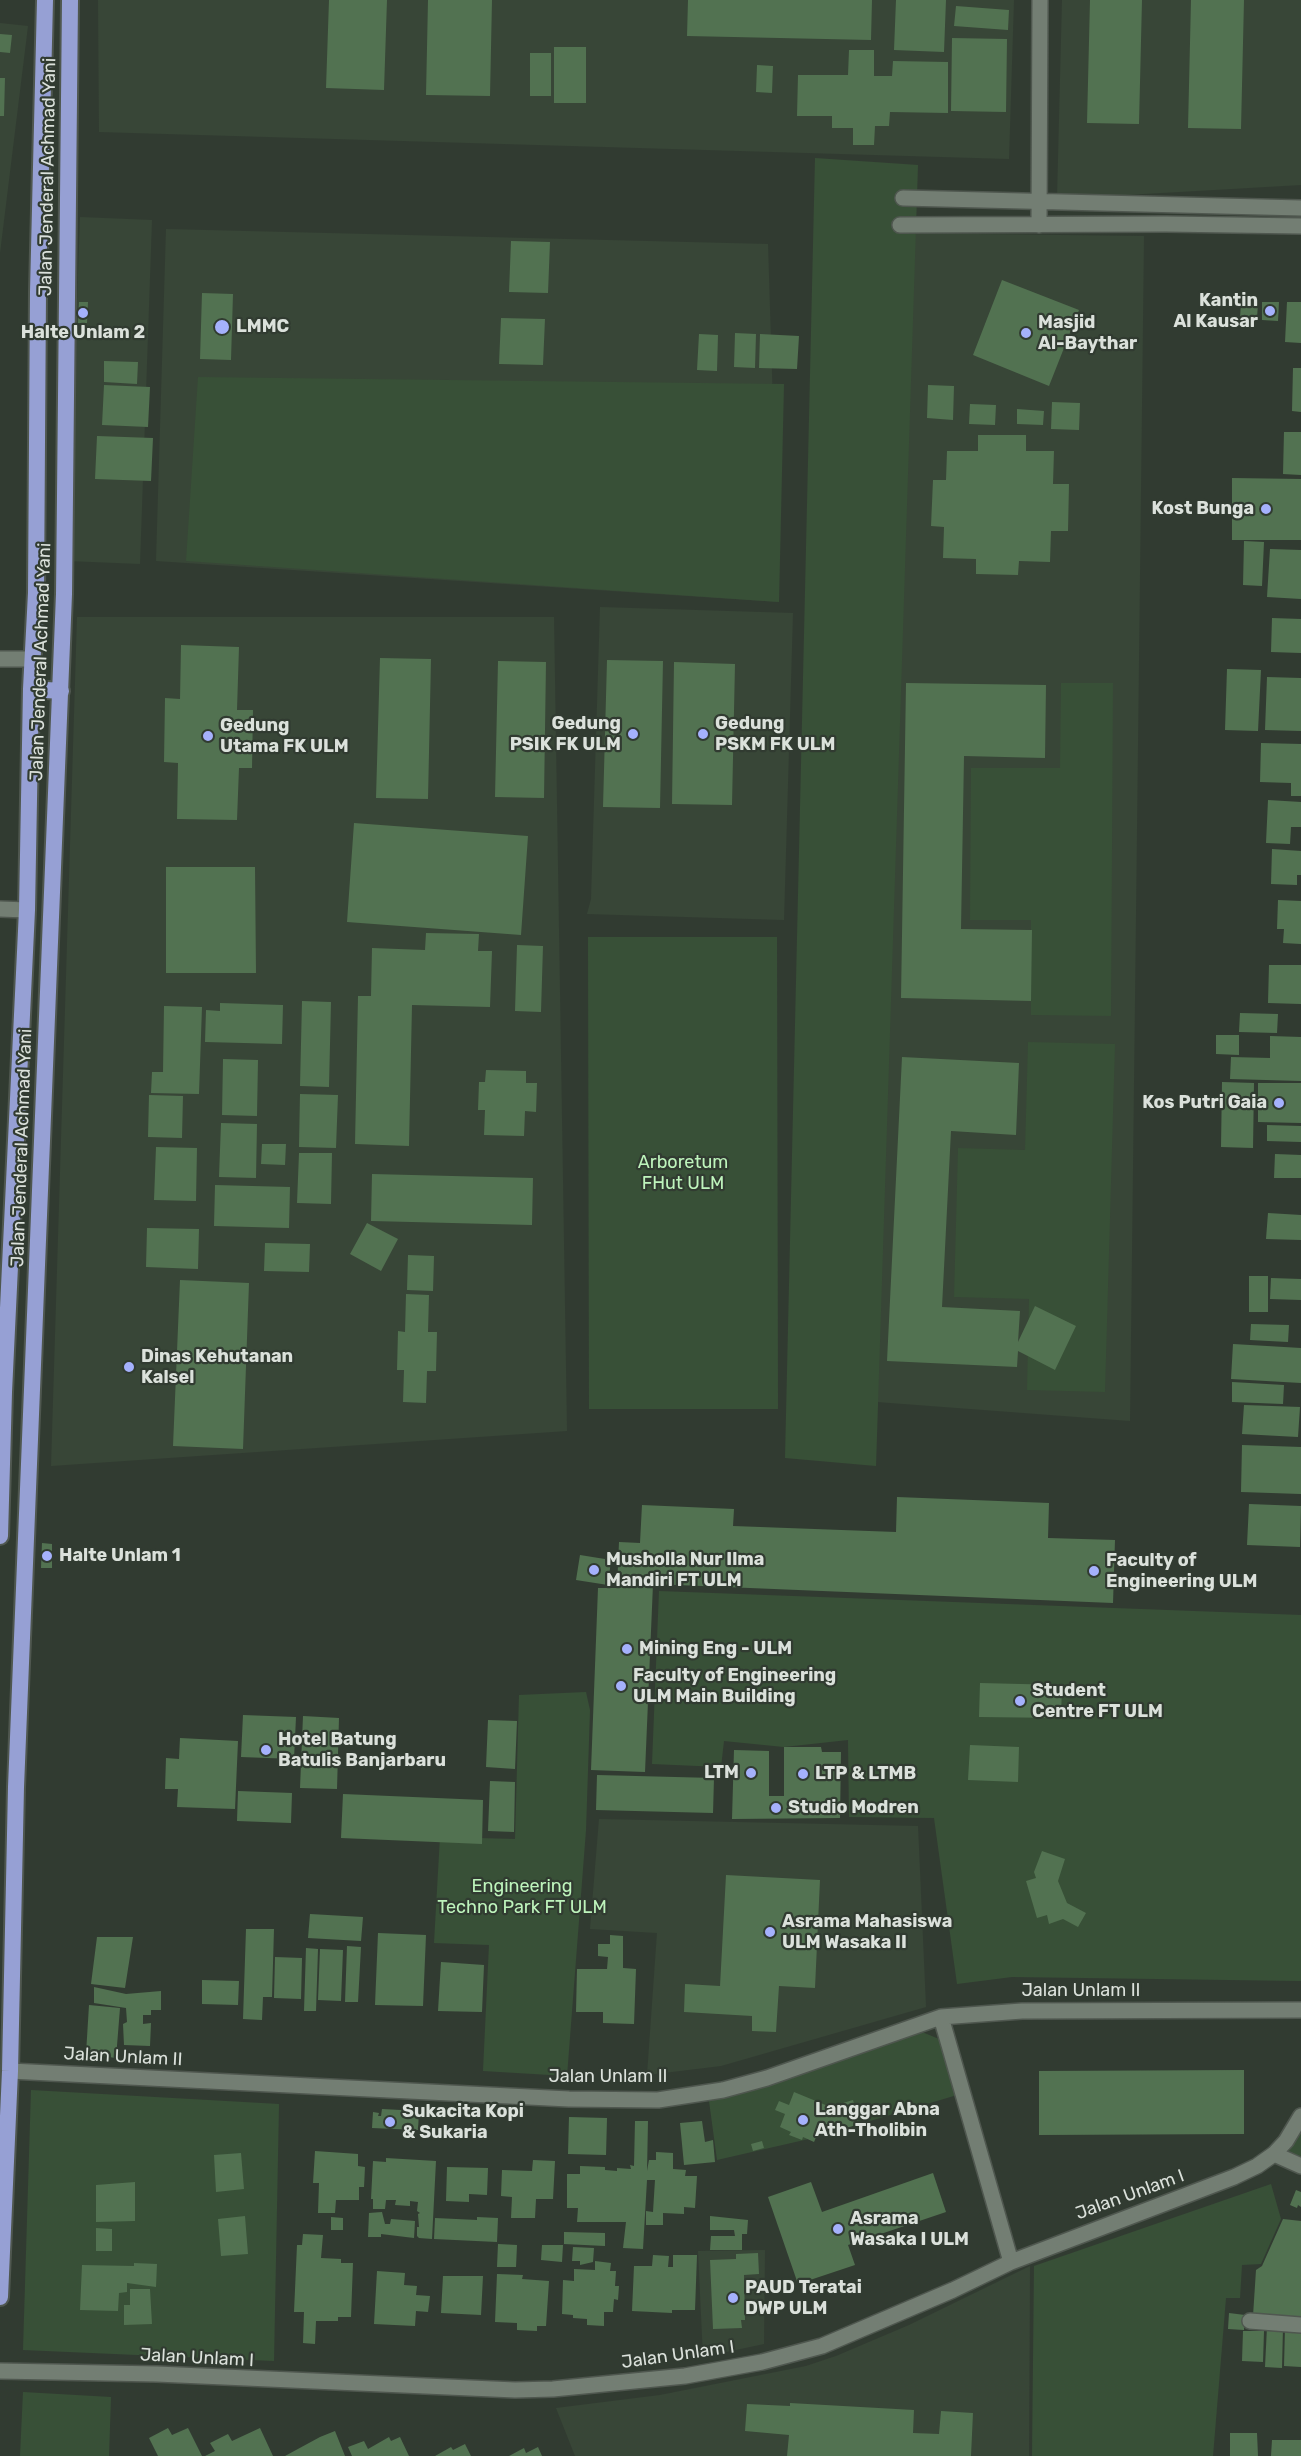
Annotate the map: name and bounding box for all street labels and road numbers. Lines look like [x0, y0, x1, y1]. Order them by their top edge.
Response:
street label: Jalan Jenderal Achmad Yani [35, 58, 61, 296]
street label: Jalan Jenderal Achmad Yani [26, 542, 56, 782]
street label: Jalan Jenderal Achmad Yani [7, 1028, 37, 1268]
street label: Jalan Unlam II [1022, 1980, 1140, 2002]
street label: Jalan Unlam II [63, 2043, 183, 2071]
street label: Jalan Unlam II [549, 2066, 667, 2088]
street label: Jalan Unlam I [1073, 2165, 1187, 2225]
street label: Jalan Unlam I [620, 2336, 736, 2374]
street label: Jalan Unlam I [139, 2344, 255, 2372]

